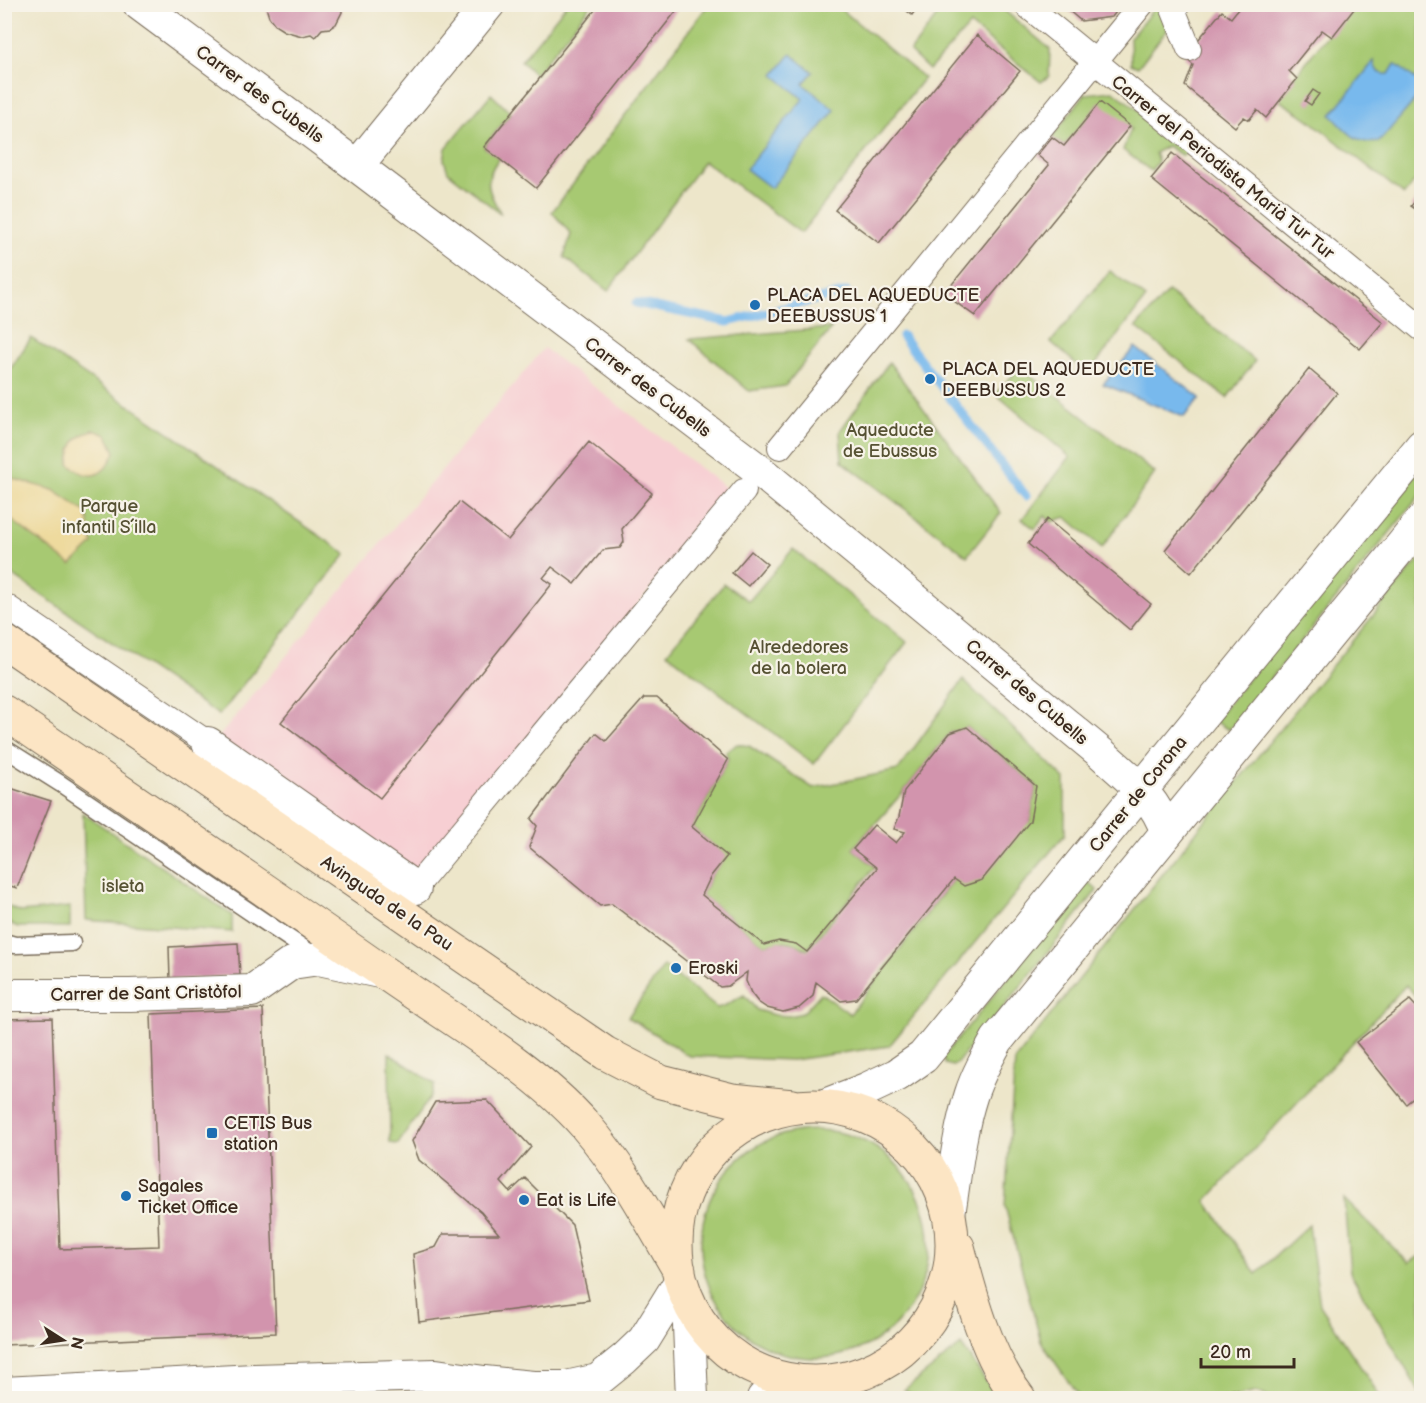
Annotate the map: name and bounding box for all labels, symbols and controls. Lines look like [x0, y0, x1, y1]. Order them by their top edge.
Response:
street label: Carrer des Cubells [192, 41, 328, 148]
street label: Carrer del Periodista Marià Tur Tur [1107, 71, 1339, 264]
place label: PLACA DEL AQUEDUCTE DEEBUSSUS 1 [767, 285, 979, 327]
marker: PLACA DEL AQUEDUCTE DEEBUSSUS 1 [748, 298, 762, 312]
street label: Carrer des Cubells [580, 333, 715, 442]
place label: PLACA DEL AQUEDUCTE DEEBUSSUS 2 [942, 359, 1154, 401]
marker: PLACA DEL AQUEDUCTE DEEBUSSUS 2 [923, 372, 937, 386]
park label: Aqueducte de Ebussus [843, 420, 937, 462]
park label: Parque infantil S´illa [62, 496, 156, 538]
street label: Carrer des Cubells [961, 635, 1092, 750]
park label: Alrededores de la bolera [749, 637, 849, 679]
street label: Carrer de Corona [1085, 732, 1192, 857]
street label: Avinguda de la Pau [317, 851, 457, 955]
park label: isleta [102, 876, 144, 897]
place label: Eroski [688, 958, 738, 979]
marker: Eroski [669, 961, 683, 975]
street label: Carrer de Sant Cristòfol [50, 981, 242, 1006]
place label: CETIS Bus station [224, 1113, 312, 1155]
marker: CETIS Bus station [205, 1126, 219, 1140]
place label: Sagales Ticket Office [138, 1176, 239, 1218]
marker: Sagales Ticket Office [119, 1189, 133, 1203]
place label: Eat is Life [536, 1190, 617, 1211]
marker: Eat is Life [517, 1193, 531, 1207]
north arrow [33, 1310, 93, 1370]
scale bar [1201, 1331, 1294, 1369]
text: N [66, 1335, 87, 1351]
text: 20 m [1210, 1342, 1251, 1363]

